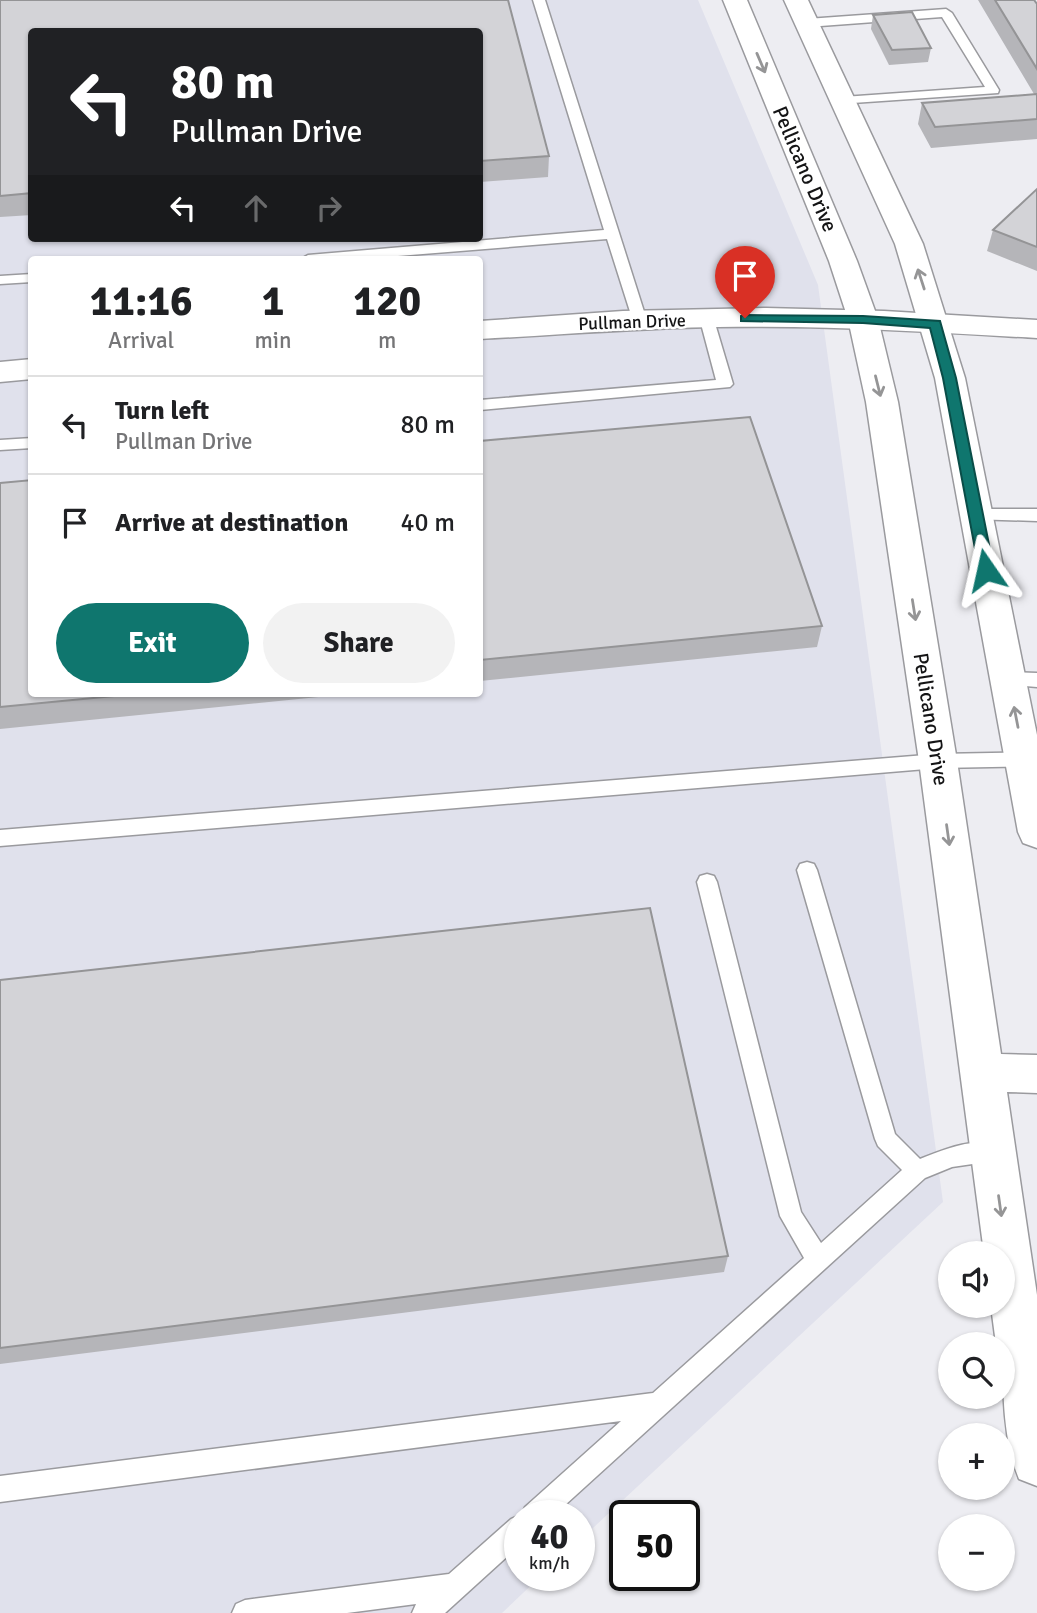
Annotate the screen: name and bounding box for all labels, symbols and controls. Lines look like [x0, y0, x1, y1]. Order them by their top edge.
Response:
text: 80 m [171, 52, 274, 112]
one-way arrow [755, 52, 768, 73]
icon: left [56, 56, 147, 147]
street label: Pellicano Drive [767, 102, 843, 236]
text: Pullman Drive [171, 112, 362, 151]
icon: left [164, 189, 202, 227]
icon: ahead [237, 189, 275, 227]
icon: right [310, 189, 348, 227]
pin [715, 246, 775, 318]
icon: arrive [726, 257, 764, 295]
one-way arrow [914, 269, 926, 291]
text: 11:16 [90, 276, 193, 327]
text: 1 [262, 276, 284, 327]
text: 120 [353, 276, 421, 327]
street label: Pullman Drive [578, 309, 686, 335]
text: Arrival [108, 326, 174, 355]
text: min [254, 326, 292, 355]
text: m [378, 326, 396, 355]
one-way arrow [872, 374, 885, 397]
text: Turn left [115, 395, 209, 427]
icon: left [56, 406, 94, 444]
text: 80 m [400, 409, 455, 441]
text: Pullman Drive [115, 427, 253, 456]
icon: arrive [56, 504, 94, 542]
text: Arrive at destination [115, 507, 348, 539]
text: 40 m [400, 507, 455, 539]
position arrow [949, 533, 1023, 607]
one-way arrow [908, 599, 921, 621]
button: Exit [56, 603, 249, 683]
button: Share [263, 603, 455, 683]
street label: Pellicano Drive [908, 651, 954, 787]
one-way arrow [1008, 706, 1022, 729]
one-way arrow [942, 824, 955, 846]
one-way arrow [993, 1194, 1006, 1217]
map controls [938, 1241, 1015, 1591]
button: sound [938, 1241, 1015, 1318]
button: search [938, 1332, 1015, 1409]
button: + [938, 1423, 1015, 1500]
speed limit sign: 50 [609, 1500, 700, 1591]
button: − [938, 1514, 1015, 1591]
text: 40 [531, 1515, 568, 1558]
text: km/h [529, 1552, 570, 1574]

